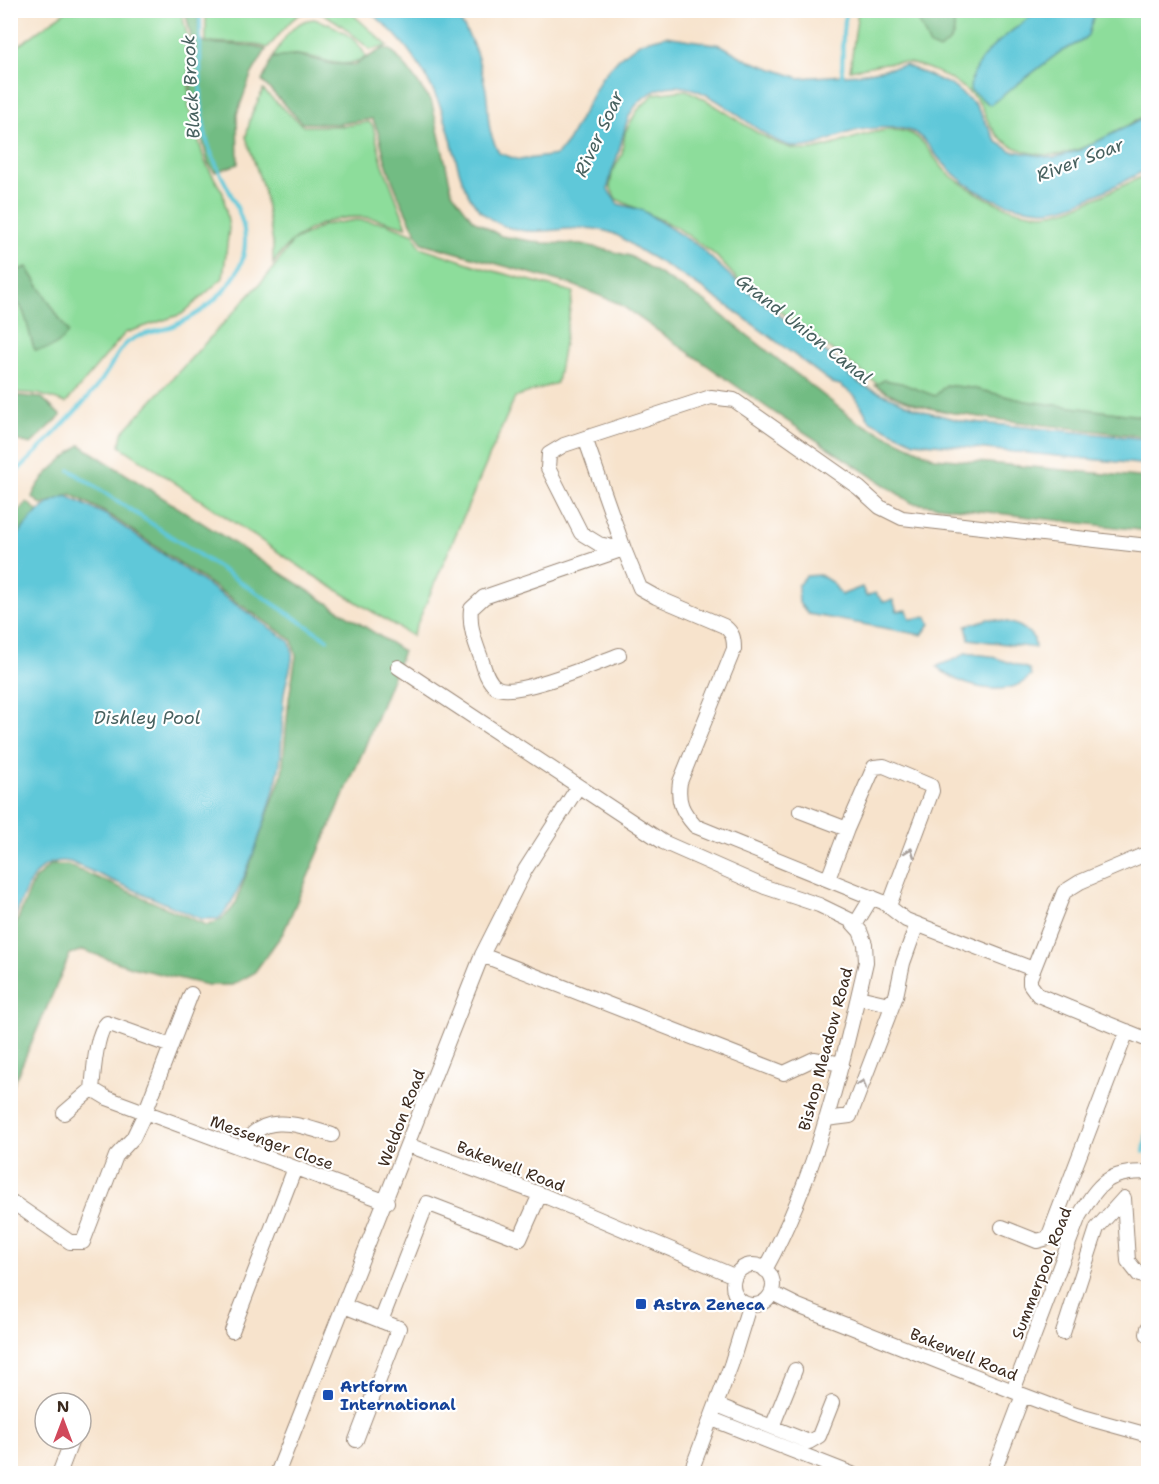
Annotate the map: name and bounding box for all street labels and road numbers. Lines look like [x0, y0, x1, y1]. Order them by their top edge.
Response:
street label: Bishop Meadow Road [794, 965, 857, 1133]
street label: Weldon Road [373, 1066, 430, 1170]
street label: Messenger Close [207, 1110, 336, 1175]
street label: Bakewell Road [454, 1136, 568, 1197]
street label: Summerpool Road [1007, 1204, 1076, 1342]
street label: Bakewell Road [907, 1323, 1021, 1386]

